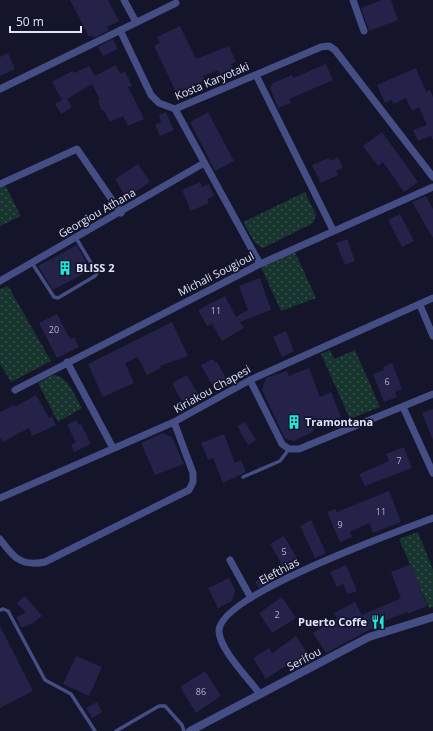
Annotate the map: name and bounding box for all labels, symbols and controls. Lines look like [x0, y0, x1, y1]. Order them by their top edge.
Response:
scale bar [10, 8, 81, 34]
text: 50 m [16, 13, 44, 30]
street label: Kosta Karyotaki [172, 58, 251, 103]
street label: Georgiou Athana [55, 184, 138, 241]
street label: Michali Sougioul [175, 248, 256, 299]
building icon: BLISS 2 [57, 260, 73, 276]
place label: BLISS 2 [76, 260, 115, 275]
house number: 11 [211, 304, 221, 317]
house number: 20 [49, 323, 59, 336]
street label: Kiriakou Chapesi [171, 361, 253, 416]
house number: 6 [384, 375, 390, 388]
building icon: Tramontana [286, 414, 302, 430]
place label: Tramontana [305, 414, 373, 429]
house number: 7 [396, 454, 402, 467]
house number: 11 [376, 505, 386, 518]
house number: 9 [337, 518, 343, 531]
house number: 5 [281, 545, 287, 558]
street label: Elefthias [256, 554, 302, 587]
house number: 2 [274, 608, 280, 621]
place label: Puerto Coffe [298, 614, 368, 629]
restaurant icon: Puerto Coffe [370, 614, 386, 630]
street label: Serifou [284, 643, 323, 674]
house number: 86 [196, 685, 206, 698]

